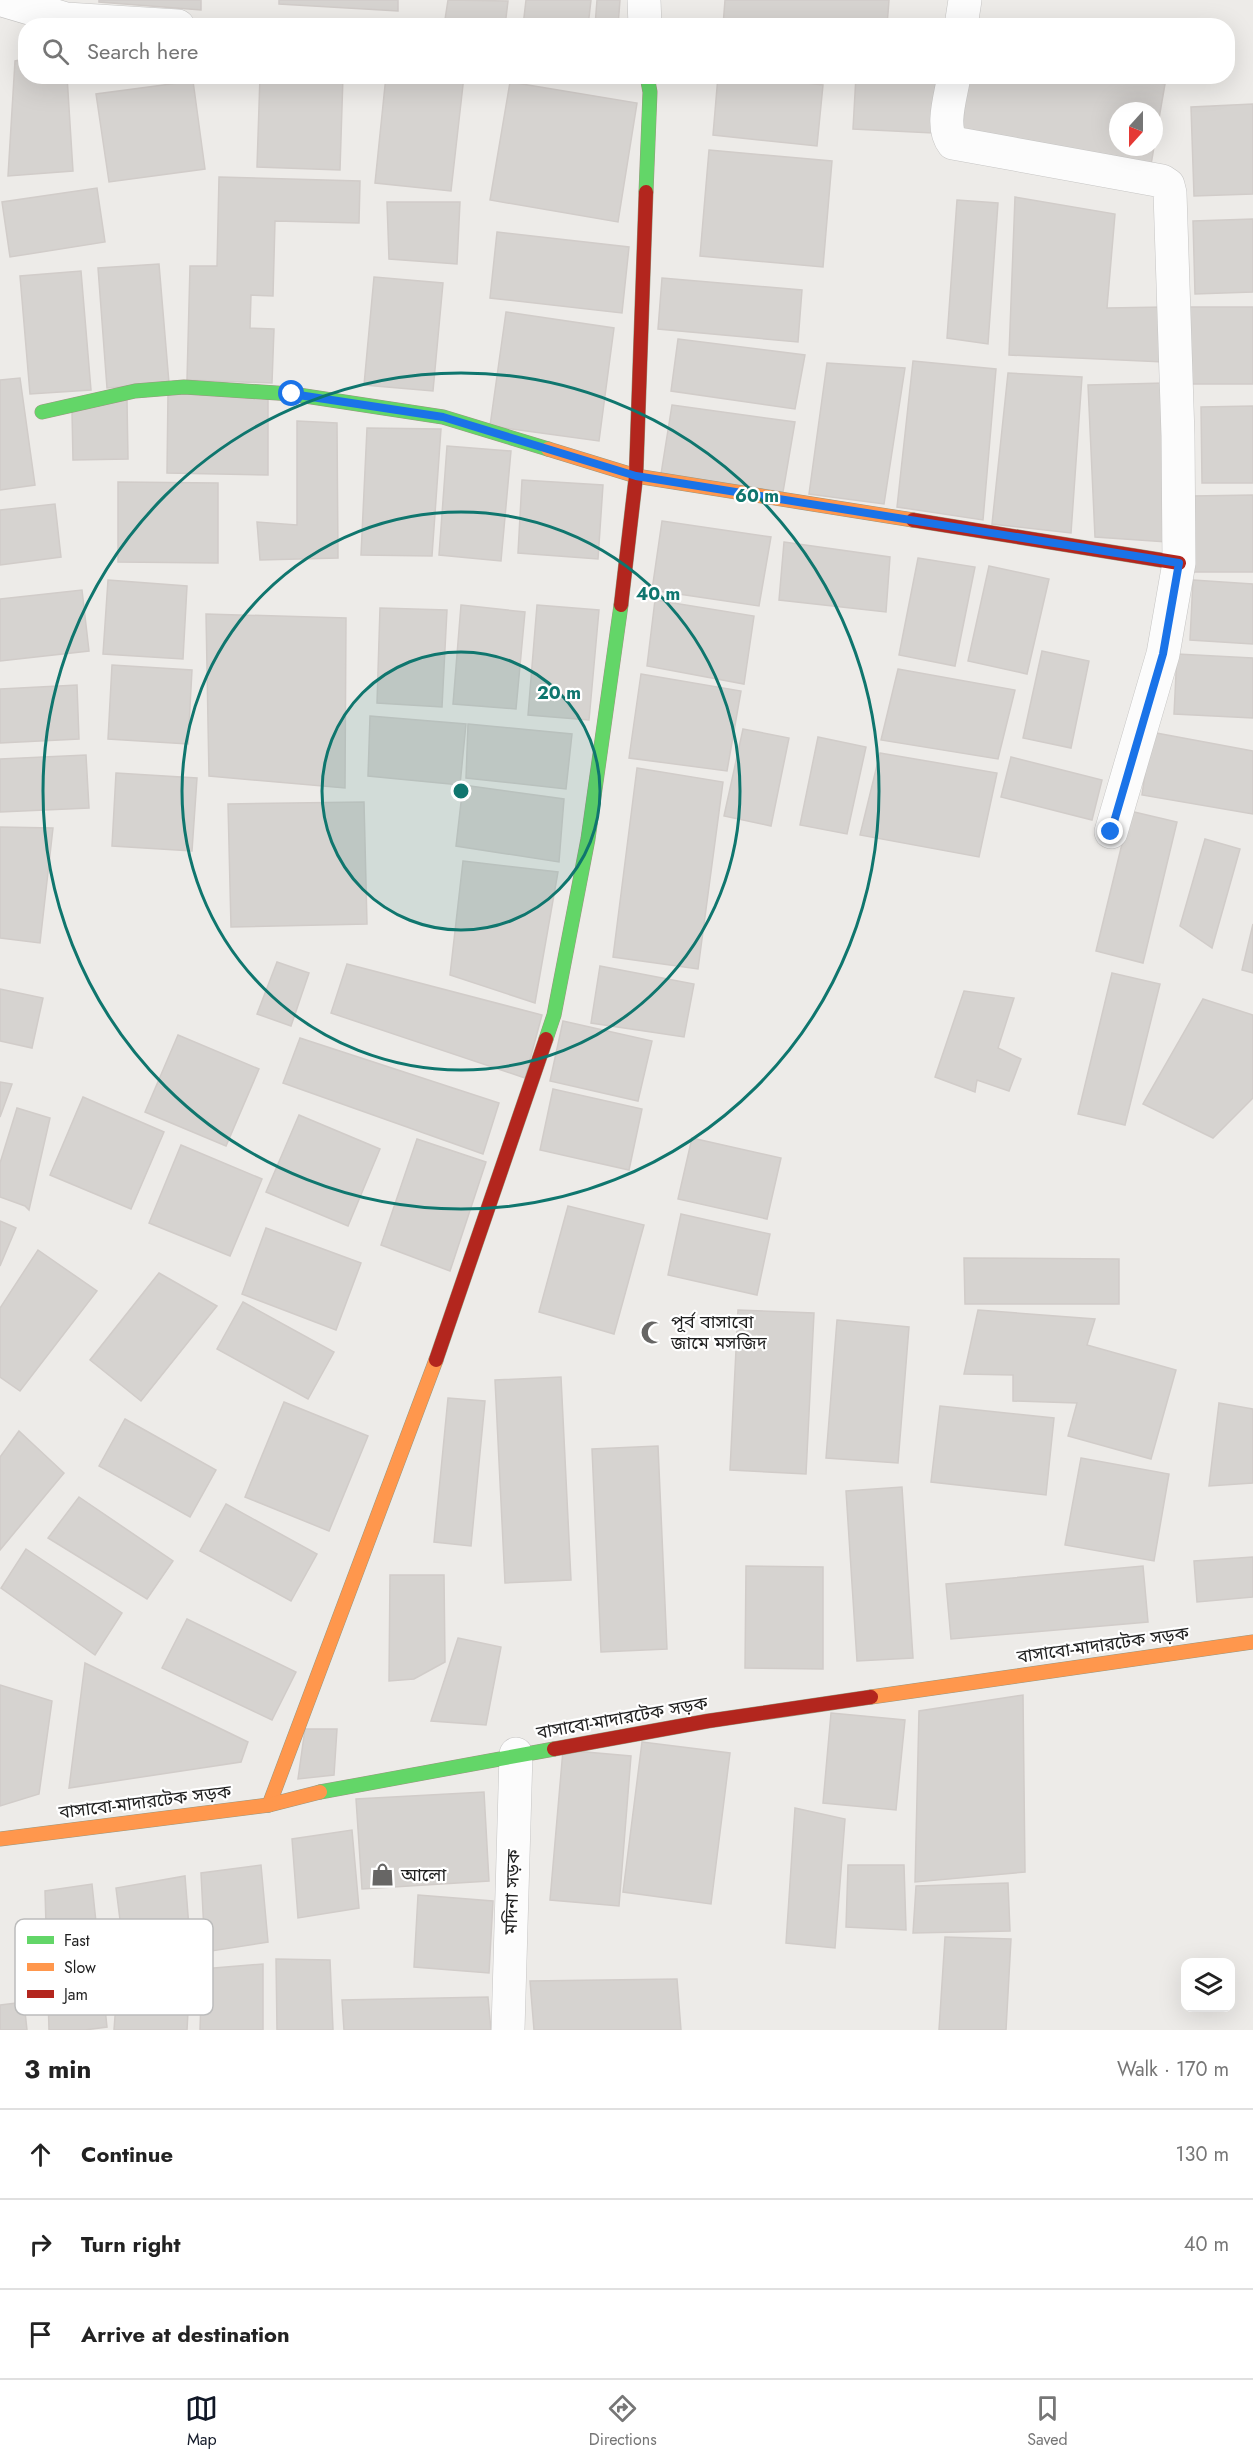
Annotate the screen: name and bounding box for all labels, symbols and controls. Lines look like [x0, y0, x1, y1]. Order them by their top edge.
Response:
search box [18, 18, 1235, 84]
icon: search [39, 35, 72, 68]
text: Search here [87, 35, 198, 67]
north arrow [1109, 102, 1163, 156]
route start [278, 380, 304, 406]
text: 60 m [735, 483, 779, 509]
text: 40 m [636, 581, 680, 607]
text: 20 m [537, 680, 581, 706]
centre of rings [451, 781, 471, 801]
route end [1097, 818, 1123, 844]
place label: পূর্ব বাসাবো জামে মসজিদ [670, 1309, 768, 1356]
mosque icon: পূর্ব বাসাবো জামে মসজিদ [640, 1319, 666, 1345]
street label: বাসাবো-মাদারটেক সড়ক [1014, 1620, 1191, 1670]
street label: বাসাবো-মাদারটেক সড়ক [533, 1690, 710, 1746]
street label: বাসাবো-মাদারটেক সড়ক [56, 1778, 233, 1826]
street label: মদিনা সড়ক [497, 1848, 526, 1936]
shop icon: আলো [370, 1862, 396, 1888]
place label: আলো [400, 1862, 447, 1888]
legend [15, 1919, 213, 2015]
text: Fast [64, 1929, 90, 1952]
text: Slow [64, 1956, 96, 1979]
map controls [1181, 1958, 1235, 2012]
button: layers [1181, 1958, 1235, 2012]
text: Jam [62, 1983, 88, 2006]
text: 3 min [24, 2050, 91, 2088]
text: Walk · 170 m [1117, 2055, 1229, 2084]
icon: ahead [24, 2138, 57, 2171]
text: Continue [81, 2138, 173, 2170]
text: 130 m [1175, 2140, 1229, 2169]
icon: right [24, 2228, 57, 2261]
text: Turn right [81, 2228, 181, 2260]
text: 40 m [1184, 2230, 1229, 2259]
icon: arrive [24, 2318, 57, 2351]
text: Arrive at destination [81, 2318, 290, 2350]
tab: Map [185, 2392, 218, 2451]
tab: Directions [589, 2392, 657, 2451]
tab: Saved [1027, 2392, 1068, 2451]

